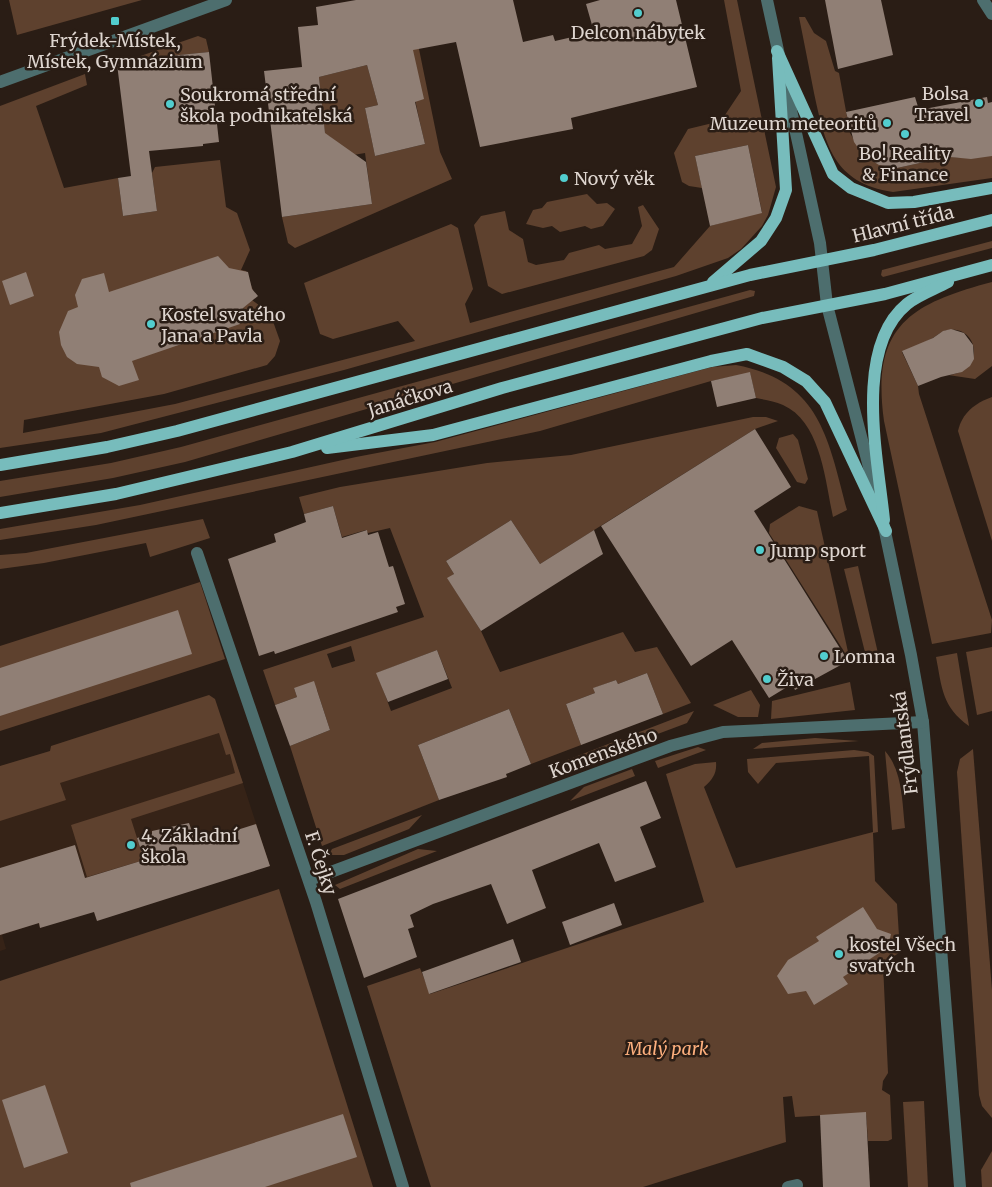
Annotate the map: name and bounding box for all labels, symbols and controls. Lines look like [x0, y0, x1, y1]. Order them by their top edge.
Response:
marker: Delcon nábytek [632, 7, 644, 19]
marker: Frýdek-Místek, Místek, Gymnázium [109, 15, 121, 27]
place label: Delcon nábytek [571, 21, 706, 44]
place label: Frýdek-Místek, Místek, Gymnázium [27, 29, 203, 73]
place label: Bolsa Travel [914, 82, 969, 126]
place label: Soukromá střední škola podnikatelská [180, 83, 353, 127]
marker: Bolsa Travel [973, 97, 985, 109]
marker: Soukromá střední škola podnikatelská [164, 98, 176, 110]
place label: Muzeum meteoritů [710, 112, 877, 135]
marker: Muzeum meteoritů [881, 117, 893, 129]
marker: Bo! Reality & Finance [899, 128, 911, 140]
place label: Bo! Reality & Finance [859, 142, 952, 186]
place label: Nový věk [574, 167, 655, 190]
marker: Nový věk [558, 172, 570, 184]
street label: Hlavní třída [850, 200, 956, 248]
place label: Kostel svatého Jana a Pavla [160, 303, 285, 347]
marker: Kostel svatého Jana a Pavla [145, 318, 157, 330]
street label: Janáčkova [364, 374, 456, 422]
place label: Jump sport [769, 539, 866, 562]
marker: Jump sport [754, 544, 766, 556]
place label: Lomna [834, 645, 896, 668]
marker: Lomna [818, 650, 830, 662]
place label: Živa [777, 668, 814, 691]
marker: Živa [761, 673, 773, 685]
street label: Frýdlantská [887, 690, 923, 796]
street label: Komenského [546, 723, 660, 783]
place label: 4. Základní škola [141, 824, 239, 868]
street label: F. Čejky [300, 828, 342, 898]
marker: 4. Základní škola [125, 839, 137, 851]
place label: kostel Všech svatých [849, 933, 956, 977]
marker: kostel Všech svatých [833, 948, 845, 960]
park label: Malý park [624, 1037, 709, 1060]

